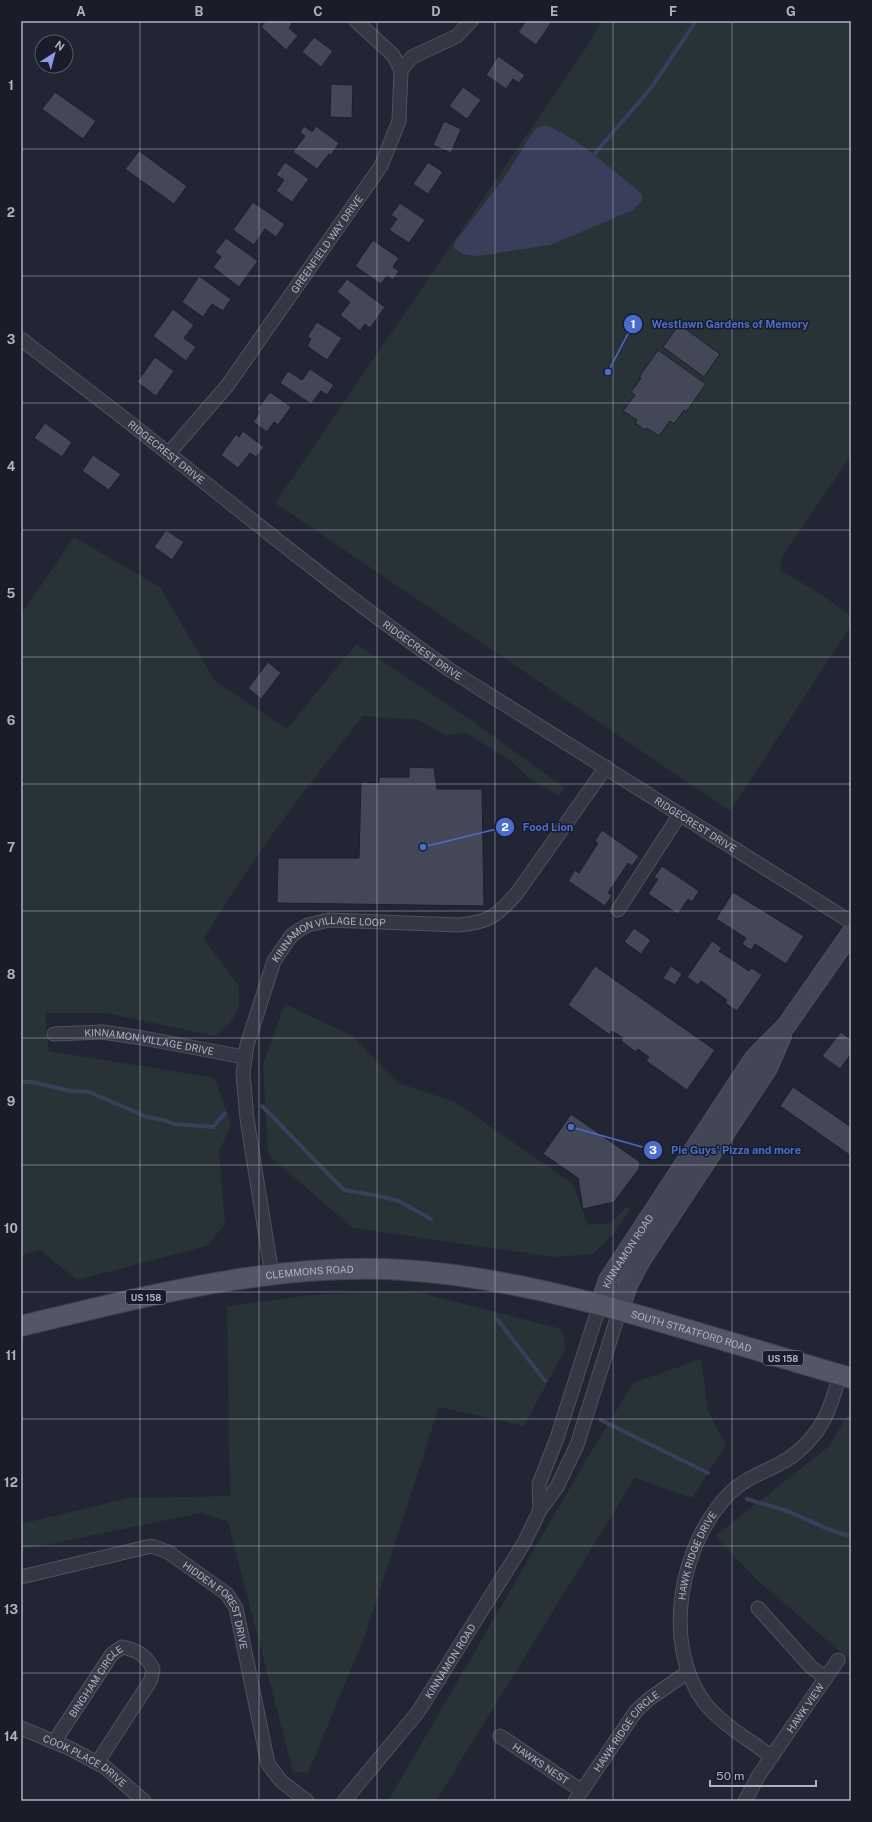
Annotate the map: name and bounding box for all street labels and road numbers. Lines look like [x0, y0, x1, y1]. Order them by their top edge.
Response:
street label: GREENFIELD WAY DRIVE [288, 193, 365, 295]
street label: RIDGECREST DRIVE [126, 418, 207, 486]
street label: RIDGECREST DRIVE [381, 618, 464, 682]
street label: RIDGECREST DRIVE [652, 794, 739, 855]
street label: KINNAMON VILLAGE LOOP [269, 914, 386, 964]
street label: KINNAMON VILLAGE DRIVE [84, 1026, 215, 1057]
street label: KINNAMON ROAD [600, 1212, 656, 1290]
street label: CLEMMONS ROAD [265, 1263, 354, 1281]
road number: US 158 [126, 1290, 166, 1304]
street label: SOUTH STRATFORD ROAD [630, 1308, 753, 1354]
road number: US 158 [763, 1351, 803, 1365]
street label: HAWK RIDGE DRIVE [675, 1509, 719, 1601]
street label: HIDDEN FOREST DRIVE [181, 1558, 250, 1650]
street label: KINNAMON ROAD [422, 1621, 478, 1700]
street label: BINGHAM CIRCLE [66, 1642, 125, 1719]
street label: HAWK VIEW [784, 1680, 827, 1735]
street label: HAWK RIDGE CIRCLE [591, 1688, 661, 1774]
street label: COOK PLACE DRIVE [41, 1732, 129, 1789]
street label: HAWKS NEST [510, 1740, 571, 1786]

